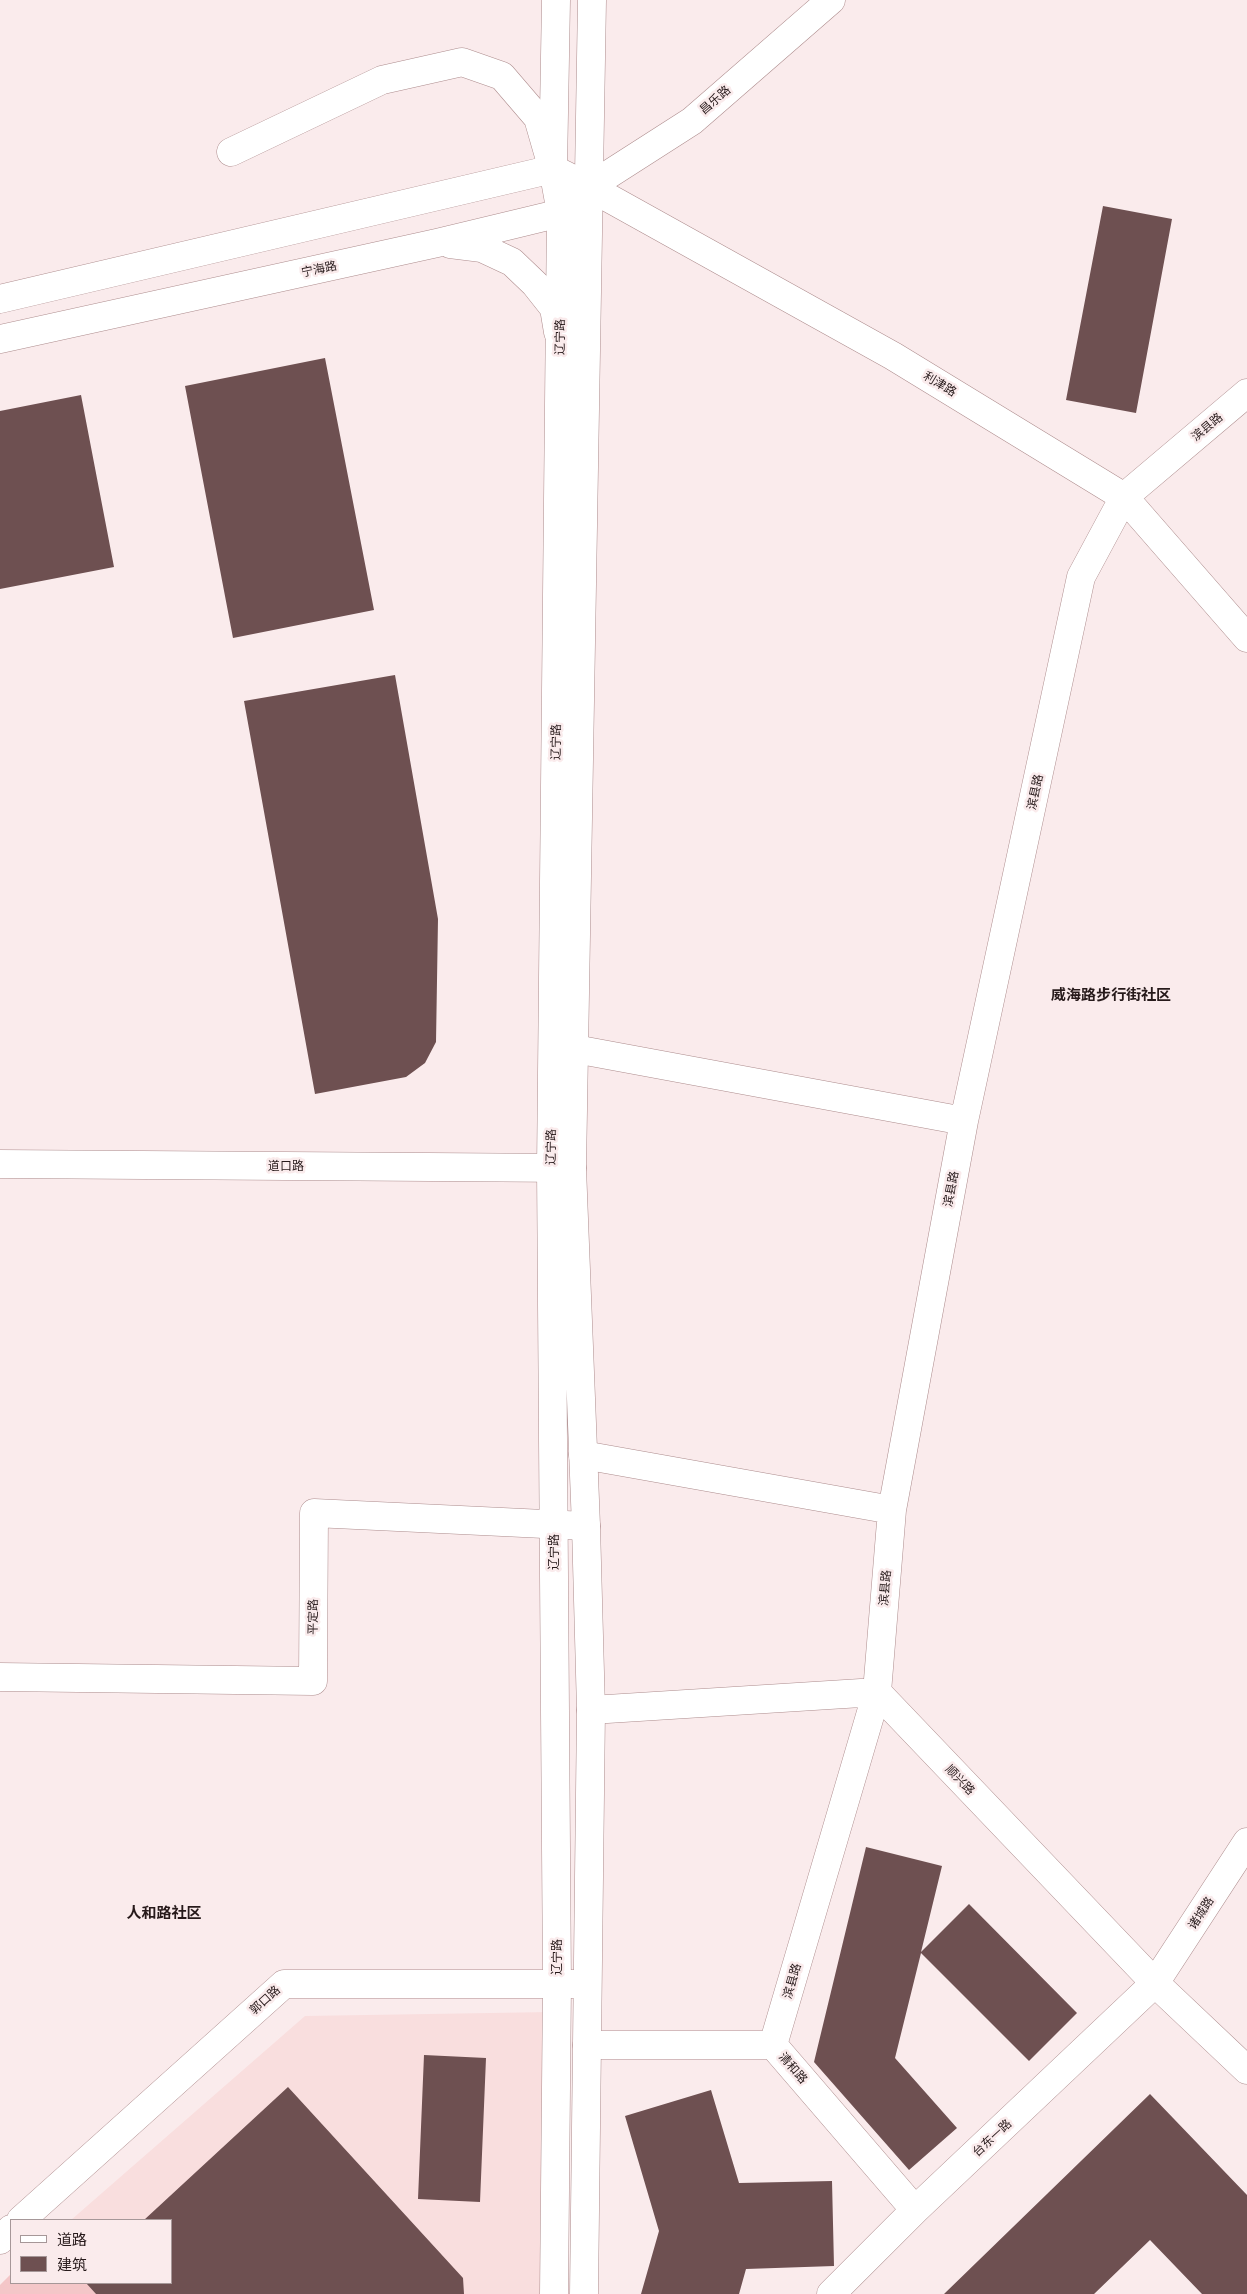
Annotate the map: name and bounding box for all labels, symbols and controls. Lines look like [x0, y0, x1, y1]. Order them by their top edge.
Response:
street label: 昌乐路 [697, 83, 733, 117]
street label: 宁海路 [300, 258, 338, 280]
street label: 辽宁路 [552, 319, 568, 355]
street label: 利津路 [921, 369, 959, 399]
street label: 滨县路 [1189, 410, 1225, 444]
street label: 辽宁路 [548, 724, 564, 760]
street label: 滨县路 [1024, 773, 1046, 811]
district label: 威海路步行街社区 [1051, 986, 1171, 1004]
street label: 辽宁路 [543, 1129, 559, 1165]
street label: 道口路 [268, 1159, 304, 1173]
street label: 滨县路 [940, 1170, 962, 1208]
street label: 辽宁路 [547, 1534, 561, 1570]
street label: 滨县路 [876, 1569, 894, 1607]
street label: 平定路 [305, 1599, 321, 1635]
street label: 顺兴路 [942, 1762, 978, 1798]
street label: 诸城路 [1185, 1894, 1217, 1932]
district label: 人和路社区 [127, 1904, 201, 1922]
street label: 辽宁路 [550, 1939, 564, 1975]
street label: 滨县路 [780, 1962, 804, 2000]
street label: 郭口路 [247, 1983, 283, 2017]
street label: 清和路 [776, 2050, 810, 2086]
street label: 台东一路 [970, 2116, 1014, 2160]
legend [10, 2219, 172, 2284]
text: 道路 [57, 2231, 87, 2248]
text: 建筑 [57, 2256, 87, 2273]

